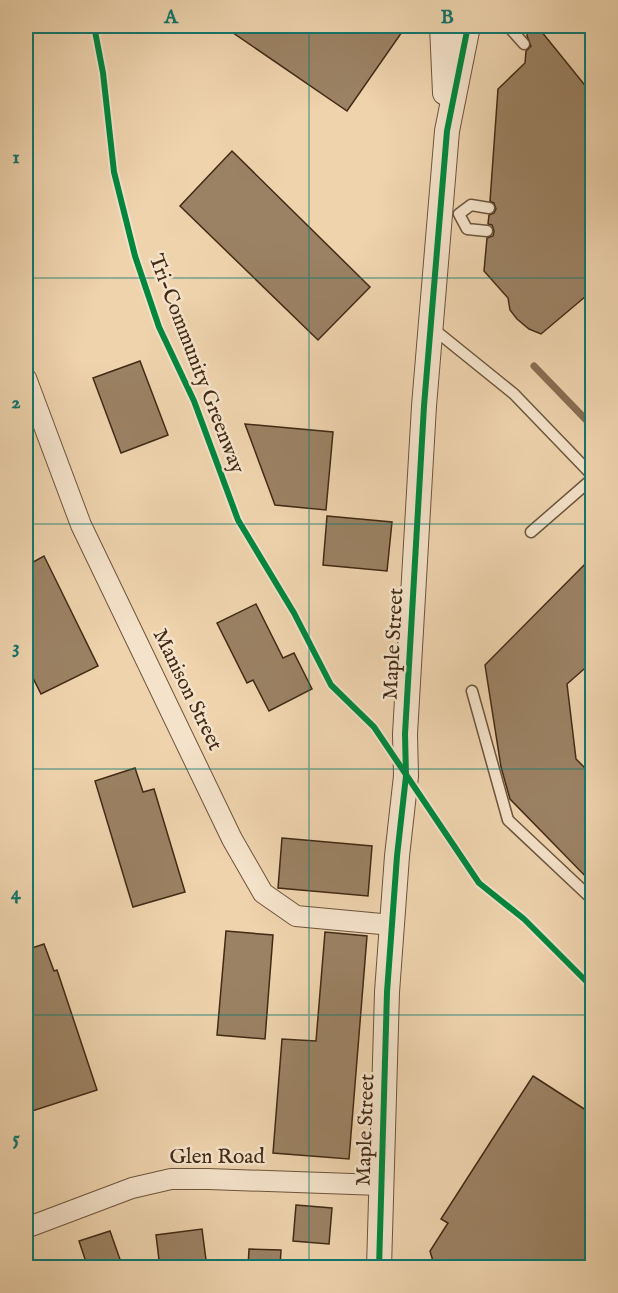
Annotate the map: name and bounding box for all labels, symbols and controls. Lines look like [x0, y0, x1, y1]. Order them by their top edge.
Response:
text: A [163, 5, 179, 30]
text: B [440, 5, 454, 30]
text: 1 [12, 145, 20, 170]
street label: Tri-Community Greenway [142, 251, 251, 478]
text: 2 [11, 390, 21, 415]
street label: Maple Street [378, 587, 410, 701]
street label: Manison Street [146, 625, 228, 755]
text: 3 [12, 635, 20, 660]
text: 4 [11, 881, 22, 906]
street label: Maple Street [351, 1073, 381, 1187]
text: 5 [12, 1126, 20, 1151]
street label: Glen Road [169, 1144, 265, 1171]

